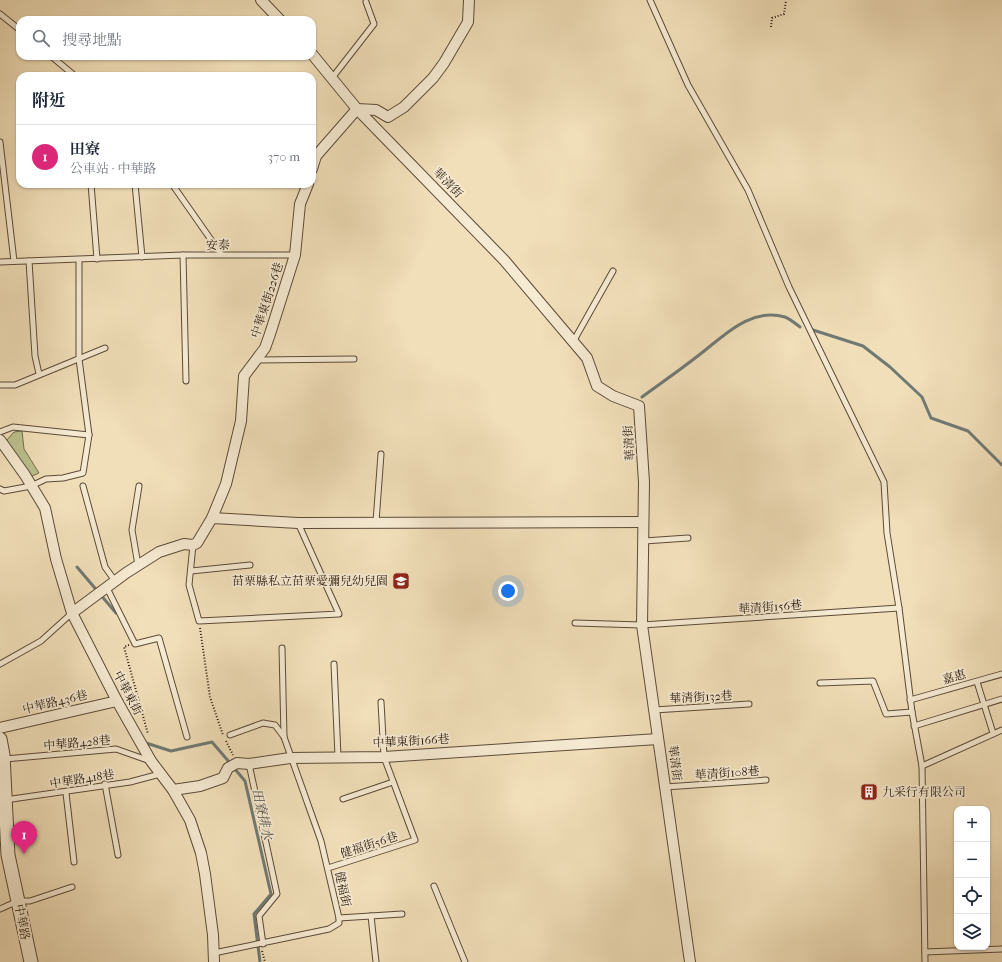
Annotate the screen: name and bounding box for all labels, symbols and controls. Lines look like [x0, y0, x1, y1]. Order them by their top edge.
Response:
search box [16, 16, 316, 60]
icon: search [30, 27, 52, 49]
text: 搜尋地點 [62, 31, 122, 49]
text: 附近 [32, 90, 66, 110]
text: 田寮 [70, 140, 100, 158]
text: 1 [43, 149, 47, 164]
text: 370 m [268, 149, 300, 164]
text: 公車站 · 中華路 [70, 161, 156, 176]
street label: 華清街 [430, 165, 466, 202]
street label: 安泰 [206, 238, 230, 252]
street label: 中華東街226巷 [248, 260, 286, 340]
street label: 華清街 [621, 424, 637, 461]
school or university icon: 苗栗縣私立苗栗愛彌兒幼兒園 [391, 571, 411, 591]
place label: 苗栗縣私立苗栗愛彌兒幼兒園 [232, 574, 388, 588]
your location [498, 581, 518, 601]
street label: 華清街156巷 [738, 598, 802, 616]
street label: 嘉惠 [941, 667, 967, 687]
street label: 中華東街 [111, 669, 146, 718]
street label: 中華路436巷 [21, 688, 89, 716]
street label: 華清街132巷 [669, 688, 733, 706]
street label: 中華東街166巷 [372, 732, 450, 750]
street label: 中華路428巷 [43, 733, 111, 753]
street label: 華清街 [666, 744, 685, 783]
street label: 華清街108巷 [694, 764, 760, 782]
street label: 中華路418巷 [49, 767, 115, 791]
building icon: 九采行有限公司 [859, 782, 879, 802]
place label: 九采行有限公司 [882, 785, 966, 799]
water label: 田寮排水 [249, 787, 276, 843]
map controls [954, 806, 990, 950]
button: + [954, 806, 990, 842]
pin: 1 [11, 821, 37, 854]
street label: 健福街56巷 [338, 829, 400, 861]
button: − [954, 842, 990, 878]
street label: 健福街 [332, 870, 354, 909]
button: locate [954, 878, 990, 914]
street label: 中華路 [12, 903, 32, 941]
button: layers [954, 914, 990, 950]

